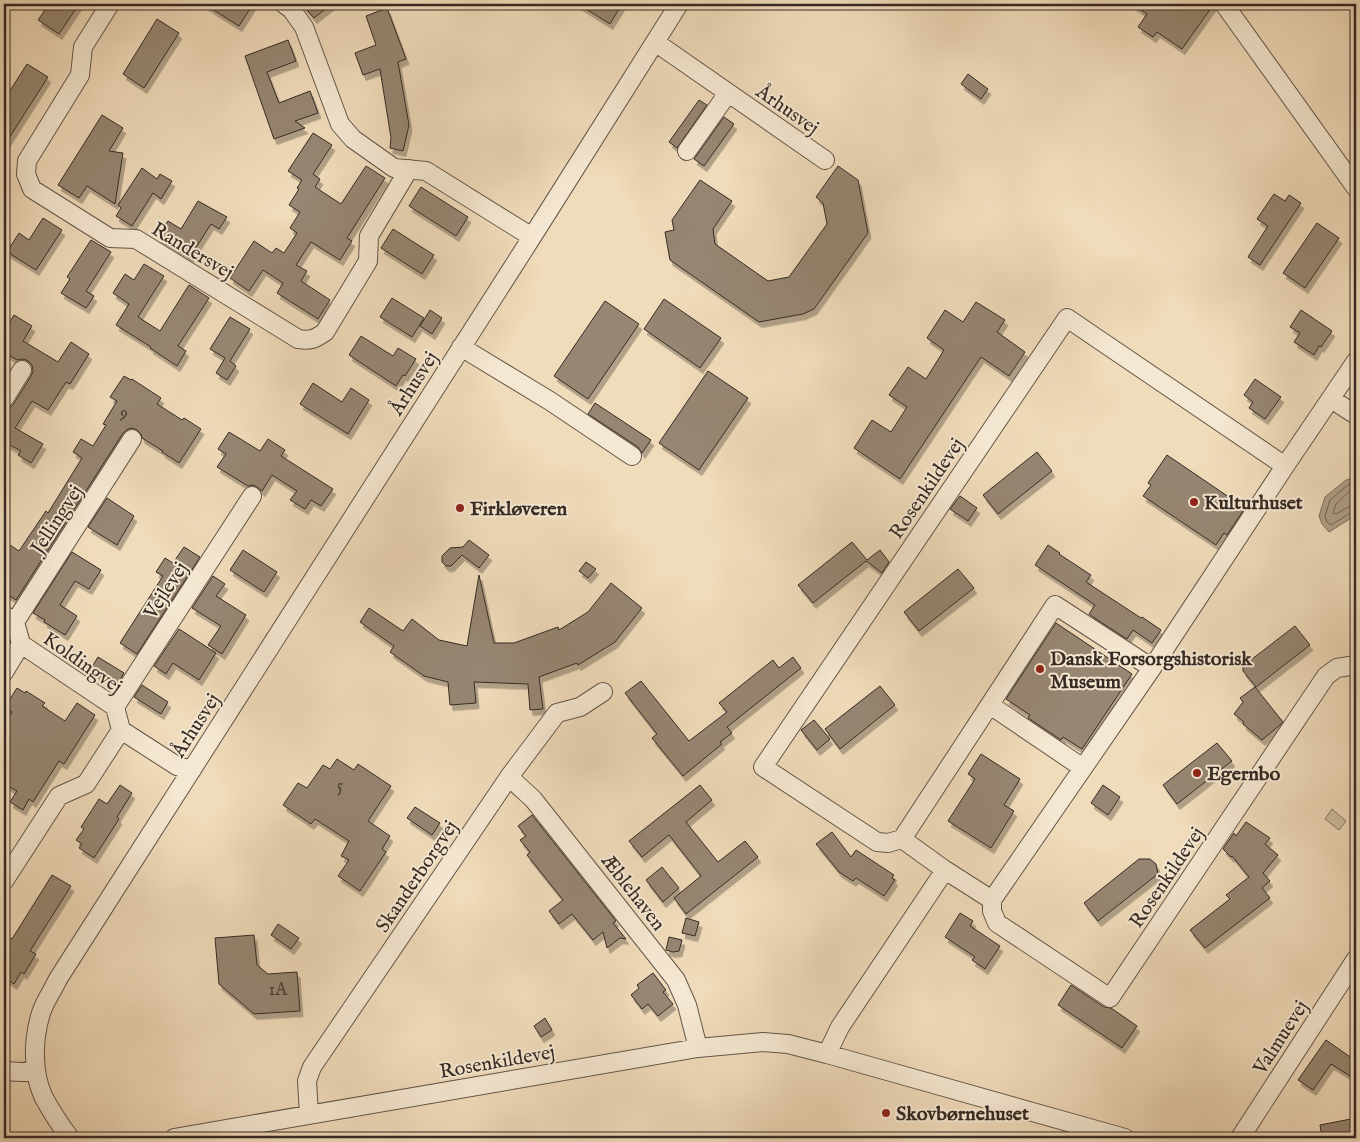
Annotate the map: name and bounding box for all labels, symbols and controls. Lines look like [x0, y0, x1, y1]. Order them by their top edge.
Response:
street label: Århusvej [750, 79, 824, 141]
street label: Randersvej [147, 217, 238, 286]
street label: Århusvej [384, 347, 444, 421]
house number: 9 [119, 402, 128, 425]
street label: Rosenkildevej [884, 433, 970, 544]
street label: Jellingvej [25, 480, 89, 561]
place label: Kulturhuset [1204, 491, 1303, 516]
marker: Kulturhuset [1188, 496, 1200, 508]
place label: Firkløveren [470, 497, 567, 522]
marker: Firkløveren [454, 502, 466, 514]
street label: Vejlevej [138, 557, 194, 625]
street label: Koldingvej [38, 627, 127, 700]
place label: Dansk Forsorgshistorisk Museum [1050, 647, 1253, 695]
marker: Dansk Forsorgshistorisk Museum [1034, 663, 1046, 675]
street label: Århusvej [166, 689, 226, 763]
place label: Egernbo [1207, 762, 1281, 787]
marker: Egernbo [1191, 767, 1203, 779]
house number: 5 [337, 775, 344, 798]
street label: Skanderborgvej [371, 816, 464, 938]
street label: Rosenkildevej [1124, 822, 1210, 933]
street label: Æblehaven [595, 849, 671, 936]
house number: 1A [269, 979, 288, 1002]
street label: Valmuevej [1247, 996, 1314, 1080]
street label: Rosenkildevej [438, 1040, 557, 1085]
place label: Skovbørnehuset [896, 1102, 1029, 1127]
marker: Skovbørnehuset [880, 1107, 892, 1119]

